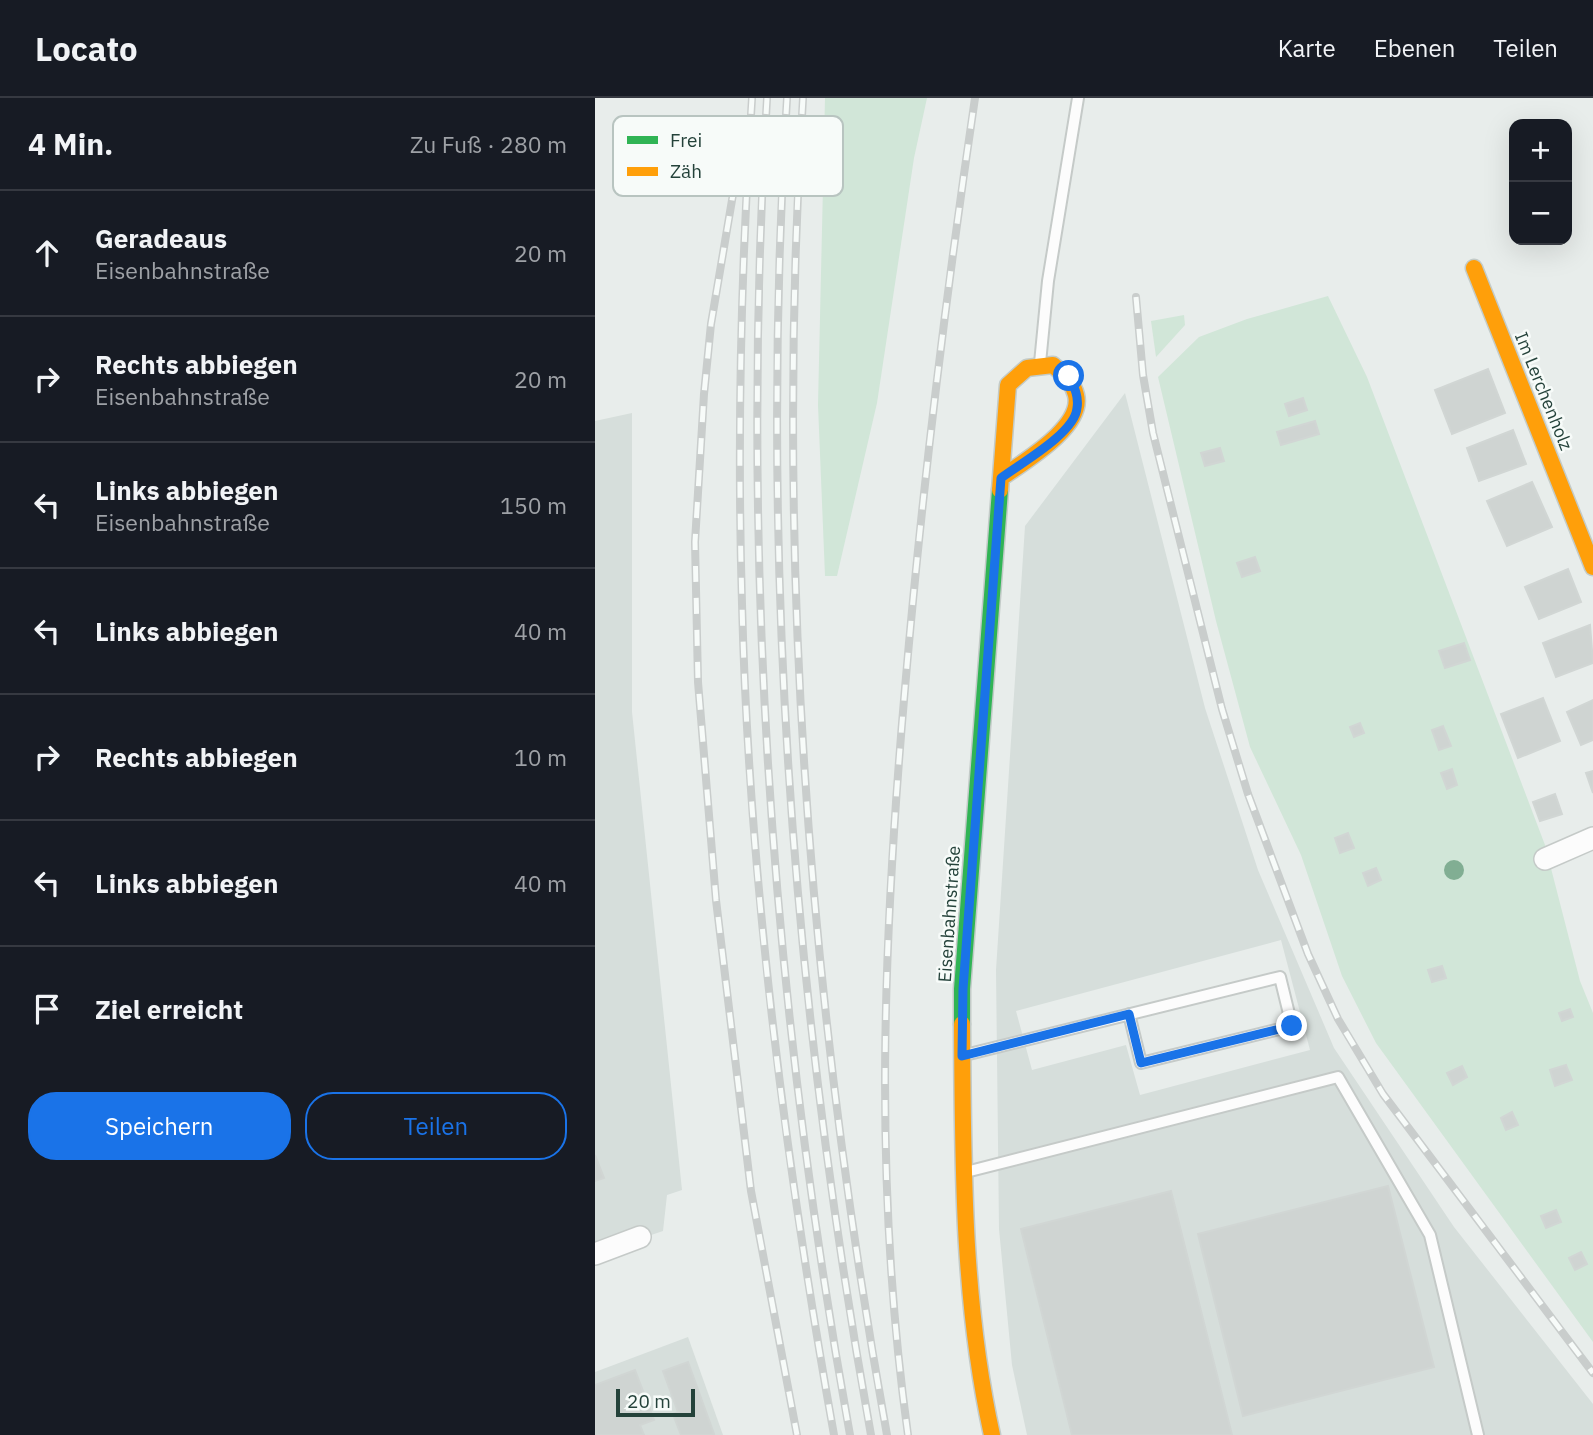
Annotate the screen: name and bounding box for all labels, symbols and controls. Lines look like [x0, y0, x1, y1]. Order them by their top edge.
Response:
text: Locato [35, 27, 138, 70]
text: Karte [1278, 32, 1336, 64]
text: Ebenen [1374, 32, 1455, 64]
text: Teilen [1493, 32, 1558, 64]
legend [613, 116, 843, 196]
map controls [1509, 119, 1572, 245]
button: + [1509, 119, 1572, 182]
text: 4 Min. [28, 124, 113, 163]
text: Frei [670, 128, 702, 152]
text: Zu Fuß · 280 m [410, 129, 567, 159]
text: Zäh [670, 159, 702, 183]
button: − [1509, 182, 1572, 245]
text: Geradeaus [95, 221, 227, 255]
icon: ahead [28, 234, 66, 272]
text: 20 m [514, 238, 567, 268]
text: Eisenbahnstraße [95, 255, 270, 285]
street label: Im Lerchenholz [1510, 329, 1578, 453]
text: Rechts abbiegen [95, 347, 298, 381]
icon: right [28, 360, 66, 398]
route start [1053, 360, 1084, 391]
text: 20 m [514, 364, 567, 394]
text: Eisenbahnstraße [95, 381, 270, 411]
text: Links abbiegen [95, 473, 278, 507]
icon: left [28, 486, 66, 524]
text: 150 m [500, 490, 567, 520]
text: Eisenbahnstraße [95, 507, 270, 537]
icon: left [28, 612, 66, 650]
text: Links abbiegen [95, 614, 278, 648]
text: 40 m [514, 616, 567, 646]
icon: right [28, 738, 66, 776]
text: Rechts abbiegen [95, 740, 298, 774]
text: 10 m [514, 742, 567, 772]
street label: Eisenbahnstraße [933, 845, 965, 983]
icon: left [28, 864, 66, 902]
text: Links abbiegen [95, 866, 278, 900]
text: 40 m [514, 868, 567, 898]
icon: arrive [28, 990, 66, 1028]
text: Ziel erreicht [95, 992, 243, 1026]
route end [1276, 1010, 1307, 1041]
button: Speichern [28, 1092, 291, 1160]
button: Teilen [305, 1092, 567, 1160]
scale bar [616, 1386, 695, 1418]
text: 20 m [627, 1389, 671, 1413]

